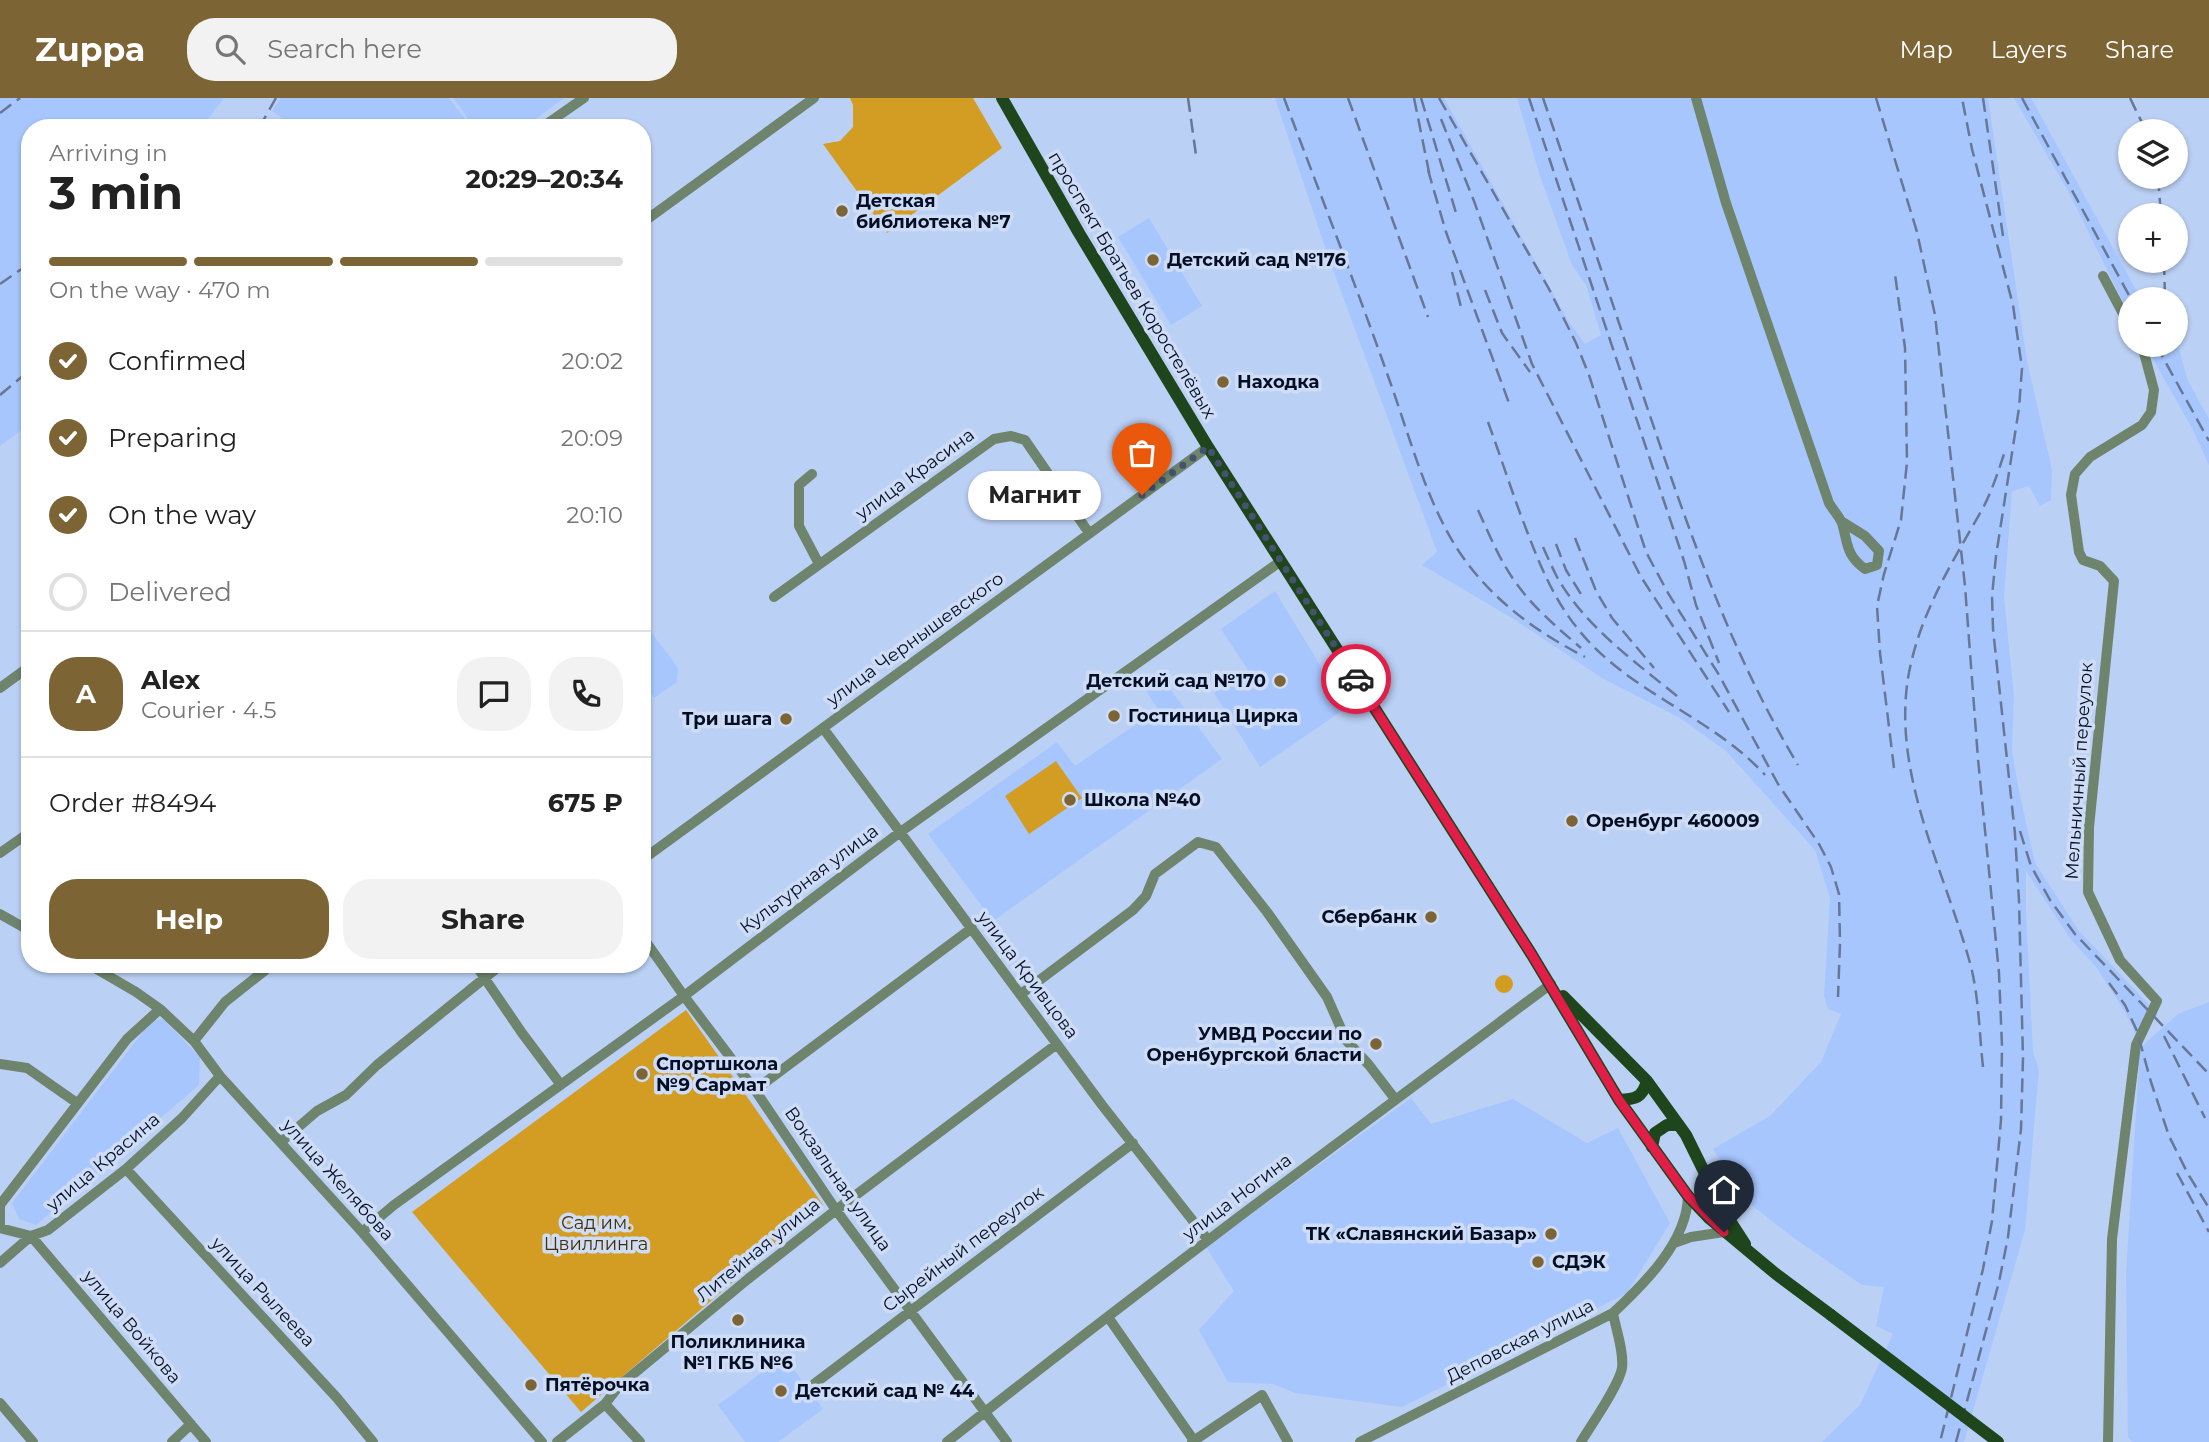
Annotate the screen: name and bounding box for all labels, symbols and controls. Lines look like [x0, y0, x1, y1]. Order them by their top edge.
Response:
search box [187, 18, 677, 81]
text: Zuppa [35, 29, 145, 69]
icon: search [211, 30, 249, 68]
text: Search here [267, 33, 422, 65]
text: Map [1899, 35, 1953, 64]
text: Layers [1991, 35, 2067, 64]
text: Share [2105, 35, 2174, 64]
map controls [2118, 119, 2188, 357]
button: layers [2118, 119, 2188, 189]
text: Arriving in [49, 139, 168, 167]
street label: проспект Братьев Коростелёвых [1043, 148, 1221, 423]
text: 20:29–20:34 [466, 163, 623, 195]
text: 3 min [49, 164, 183, 221]
place label: Детская библиотека №7 [856, 190, 1011, 233]
marker: Детская библиотека №7 [834, 203, 850, 219]
button: + [2118, 203, 2188, 273]
place label: Детский сад №176 [1167, 249, 1347, 271]
marker: Детский сад №176 [1145, 252, 1161, 268]
text: On the way · 470 m [49, 276, 271, 304]
button: − [2118, 287, 2188, 357]
icon: check [49, 342, 87, 380]
text: Confirmed [108, 345, 247, 377]
text: 20:02 [562, 347, 623, 375]
place label: Находка [1237, 371, 1319, 393]
marker: Находка [1215, 374, 1231, 390]
icon: check [49, 419, 87, 457]
text: Preparing [108, 422, 237, 454]
pin [1112, 423, 1172, 495]
text: 20:09 [561, 424, 623, 452]
street label: улица Красина [851, 424, 979, 525]
icon: bag [1123, 434, 1161, 472]
callout: Магнит [967, 470, 1100, 520]
text: Магнит [988, 481, 1081, 509]
icon: check [49, 496, 87, 534]
text: On the way [108, 499, 256, 531]
text: 20:10 [566, 501, 623, 529]
street label: улица Чернышевского [821, 567, 1008, 711]
text: Delivered [108, 576, 232, 608]
courier [1321, 644, 1391, 714]
button: chat [457, 657, 531, 731]
button: phone [549, 657, 623, 731]
icon: car [1337, 660, 1375, 698]
street label: Мельничный переулок [2060, 661, 2098, 880]
text: Alex [141, 664, 200, 696]
place label: Детский сад №170 [1086, 670, 1266, 692]
marker: Детский сад №170 [1272, 673, 1288, 689]
text: A [76, 678, 96, 710]
text: Courier · 4.5 [141, 696, 276, 724]
place label: Гостиница Цирка [1128, 705, 1298, 727]
place label: Три шага [682, 708, 772, 730]
marker: Гостиница Цирка [1106, 708, 1122, 724]
marker: Три шага [778, 711, 794, 727]
text: Order #8494 [49, 787, 216, 819]
text: 675 ₽ [548, 787, 623, 819]
place label: Школа №40 [1084, 789, 1201, 811]
marker: Школа №40 [1062, 792, 1078, 808]
place label: Оренбург 460009 [1586, 810, 1759, 832]
marker: Оренбург 460009 [1564, 813, 1580, 829]
street label: Культурная улица [735, 820, 883, 938]
button: Help [49, 879, 329, 959]
button: Share [343, 879, 623, 959]
street label: улица Кривцова [972, 906, 1083, 1043]
place label: Сбербанк [1321, 906, 1417, 928]
marker: Сбербанк [1423, 909, 1439, 925]
place label: УМВД России по Оренбургской бласти [1147, 1023, 1362, 1066]
marker: УМВД России по Оренбургской бласти [1368, 1036, 1384, 1052]
place label: Спортшкола №9 Сармат [656, 1053, 778, 1096]
marker: Спортшкола №9 Сармат [634, 1066, 650, 1082]
street label: Вокзальная улица [780, 1102, 896, 1256]
street label: улица Красина [41, 1108, 164, 1216]
street label: улица Желябова [277, 1114, 399, 1246]
street label: улица Ногина [1177, 1149, 1296, 1246]
pin [1694, 1160, 1754, 1232]
icon: home [1705, 1171, 1743, 1209]
street label: Сырейный переулок [878, 1181, 1048, 1317]
street label: Литейная улица [692, 1193, 824, 1307]
park label: Сад им. Цвиллинга [544, 1212, 648, 1255]
place label: ТК «Славянский Базар» [1306, 1223, 1537, 1245]
marker: ТК «Славянский Базар» [1543, 1226, 1559, 1242]
street label: улица Рылеева [206, 1232, 320, 1352]
place label: СДЭК [1552, 1251, 1607, 1273]
marker: СДЭК [1530, 1254, 1546, 1270]
street label: улица Войкова [78, 1265, 186, 1388]
street label: Деповская улица [1443, 1294, 1597, 1388]
marker: Поликлиника №1 ГКБ №6 [730, 1312, 746, 1328]
place label: Поликлиника №1 ГКБ №6 [671, 1331, 805, 1374]
place label: Пятёрочка [545, 1374, 650, 1396]
marker: Пятёрочка [523, 1377, 539, 1393]
place label: Детский сад № 44 [795, 1380, 975, 1402]
marker: Детский сад № 44 [773, 1383, 789, 1399]

